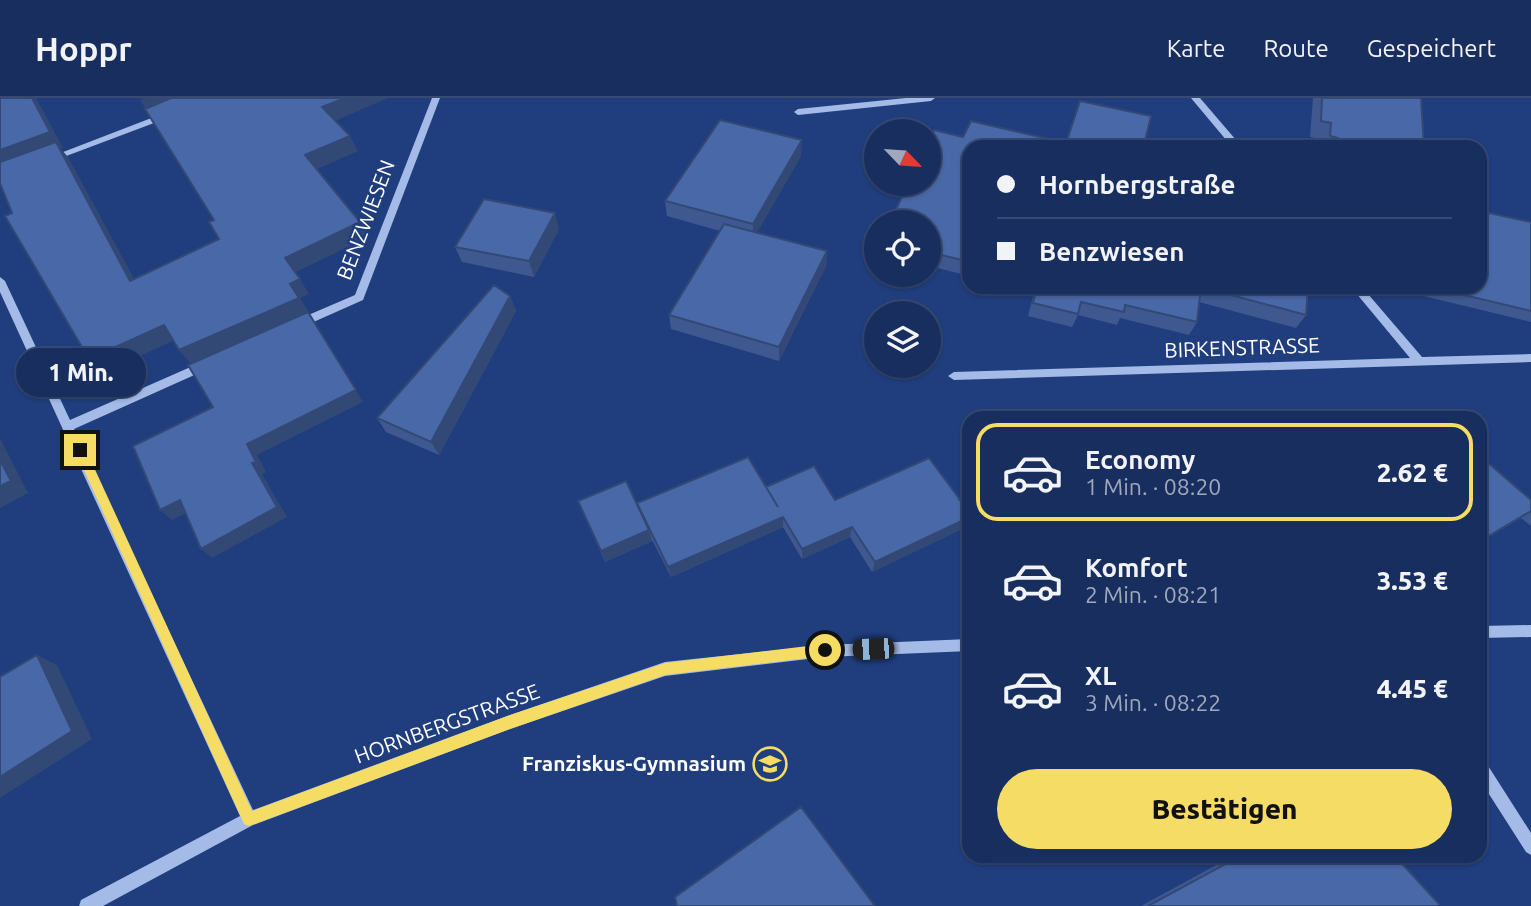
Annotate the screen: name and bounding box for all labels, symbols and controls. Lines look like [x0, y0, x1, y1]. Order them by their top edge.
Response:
text: Hoppr [35, 30, 132, 67]
text: Karte [1167, 35, 1225, 62]
text: Route [1263, 35, 1329, 62]
text: Gespeichert [1367, 35, 1496, 62]
north arrow [864, 119, 942, 196]
map controls [864, 119, 941, 378]
street label: BENZWIESEN [331, 156, 399, 283]
text: Hornbergstraße [1039, 170, 1236, 199]
button: locate [864, 210, 941, 287]
text: Benzwiesen [1039, 237, 1185, 266]
button: layers [864, 301, 941, 378]
street label: BIRKENSTRASSE [1164, 332, 1320, 362]
callout: 1 Min. [15, 348, 145, 398]
text: 1 Min. [49, 360, 113, 385]
route end [64, 434, 96, 466]
icon: car [1001, 441, 1064, 504]
text: Economy [1085, 445, 1195, 474]
text: 2.62 € [1377, 458, 1448, 487]
text: 1 Min. · 08:20 [1085, 474, 1221, 499]
icon: car [1001, 549, 1064, 612]
text: Komfort [1085, 553, 1188, 582]
text: 3.53 € [1377, 566, 1448, 595]
text: 2 Min. · 08:21 [1085, 582, 1221, 607]
route start [809, 634, 841, 666]
car [852, 638, 895, 660]
icon: car [1001, 657, 1064, 720]
text: XL [1085, 661, 1116, 690]
text: 4.45 € [1377, 674, 1448, 703]
street label: HORNBERGSTRASSE [351, 678, 542, 768]
text: 3 Min. · 08:22 [1085, 690, 1221, 715]
school or university icon: Franziskus-Gymnasium [751, 745, 789, 783]
place label: Franziskus-Gymnasium [522, 751, 746, 775]
button: Bestätigen [997, 769, 1452, 849]

